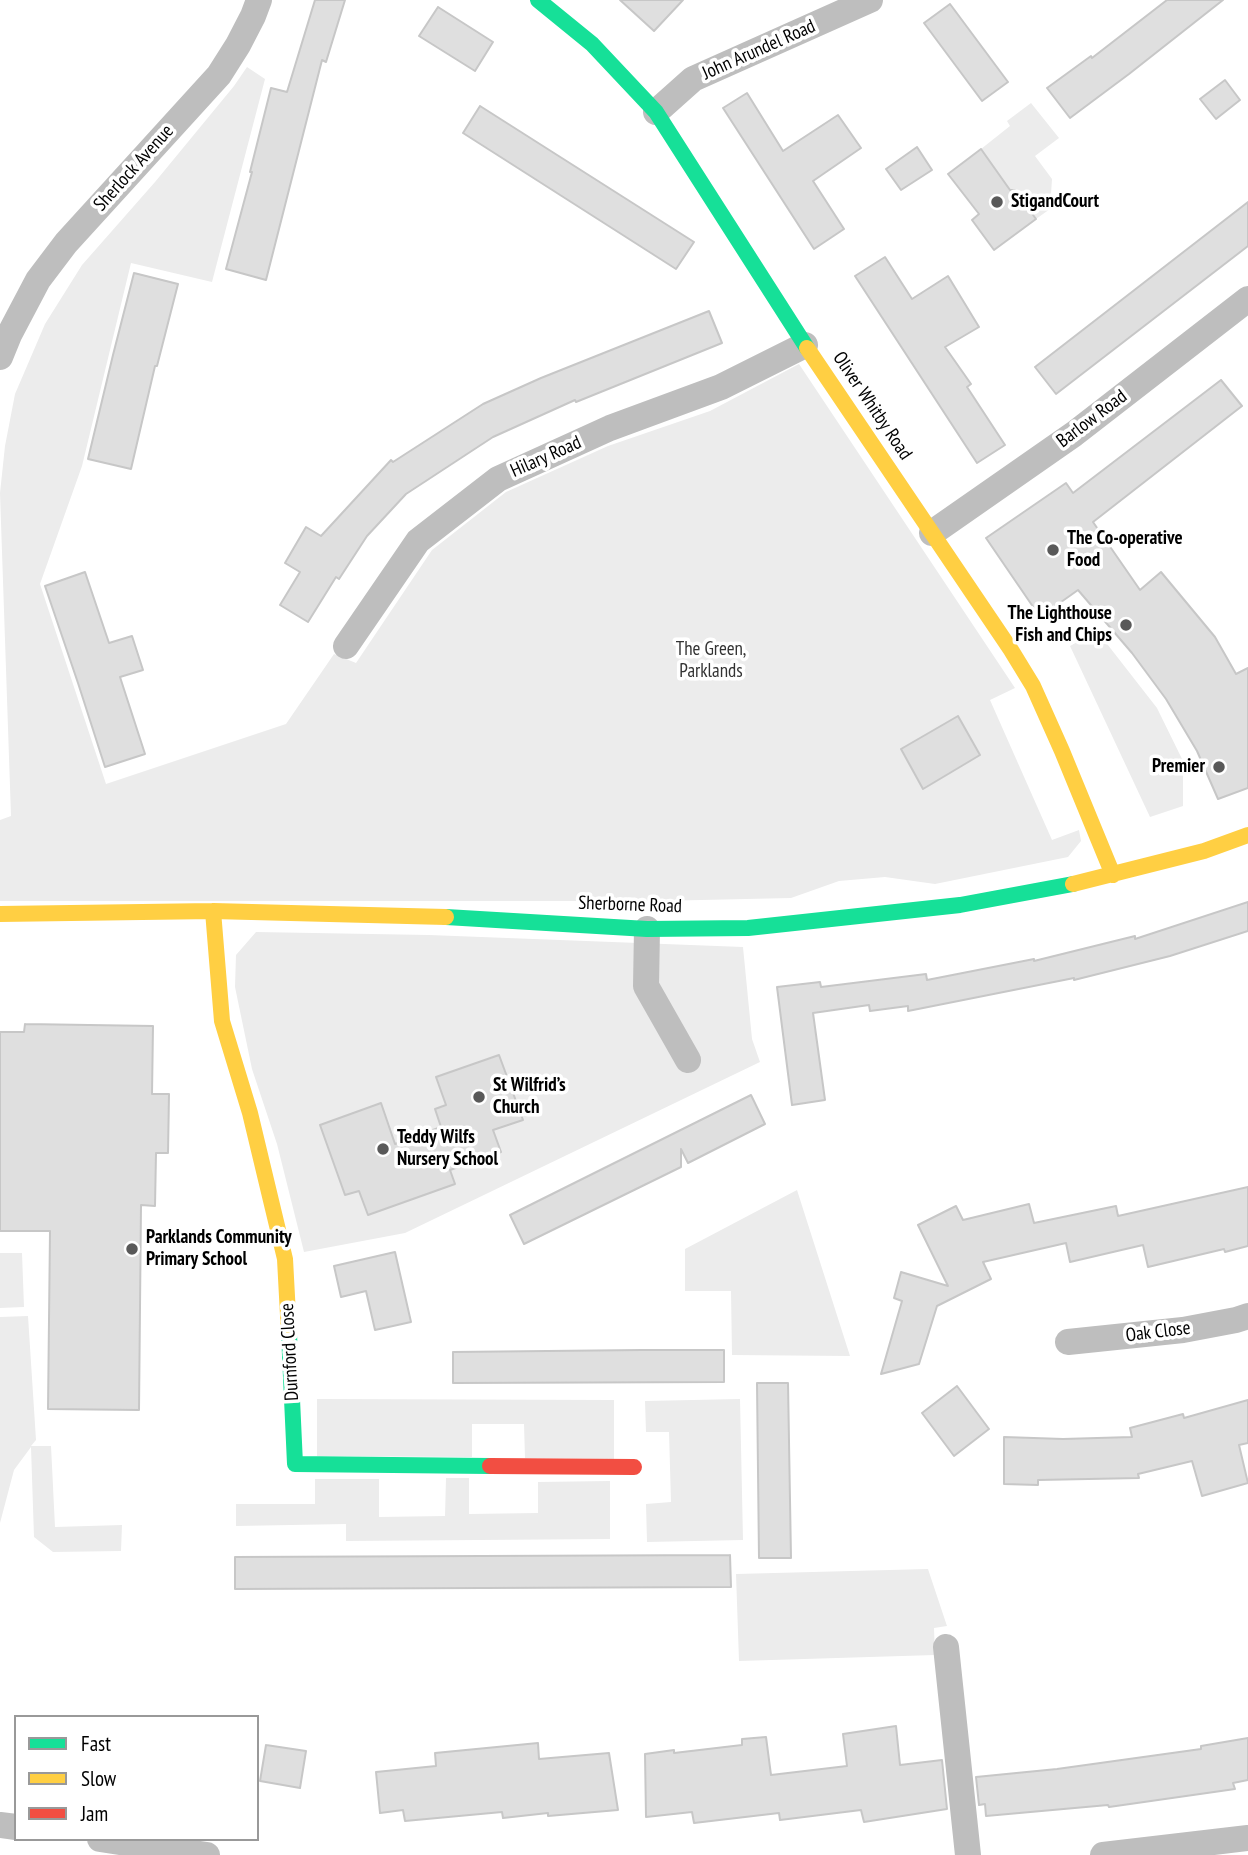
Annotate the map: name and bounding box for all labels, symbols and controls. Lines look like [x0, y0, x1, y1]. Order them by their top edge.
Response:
street label: John Arundel Road [699, 15, 819, 85]
street label: Sherlock Avenue [89, 120, 179, 216]
place label: StigandCourt [1011, 191, 1099, 213]
marker: StigandCourt [989, 194, 1005, 210]
street label: Oliver Whitby Road [827, 348, 917, 464]
street label: Barlow Road [1052, 385, 1132, 453]
street label: Hilary Road [507, 431, 585, 483]
place label: The Co-operative Food [1067, 528, 1183, 572]
marker: The Co-operative Food [1045, 542, 1061, 558]
place label: The Lighthouse Fish and Chips [1007, 603, 1112, 647]
marker: The Lighthouse Fish and Chips [1118, 617, 1134, 633]
park label: The Green, Parklands [676, 639, 746, 683]
place label: Premier [1152, 756, 1205, 778]
marker: Premier [1211, 759, 1227, 775]
street label: Sherborne Road [578, 892, 682, 918]
place label: St Wilfrid’s Church [493, 1075, 566, 1119]
marker: St Wilfrid’s Church [471, 1089, 487, 1105]
place label: Teddy Wilfs Nursery School [397, 1127, 498, 1171]
marker: Teddy Wilfs Nursery School [375, 1141, 391, 1157]
place label: Parklands Community Primary School [146, 1227, 292, 1271]
marker: Parklands Community Primary School [124, 1241, 140, 1257]
street label: Durnford Close [276, 1303, 304, 1401]
street label: Oak Close [1124, 1317, 1192, 1347]
legend [14, 1715, 259, 1841]
text: Fast [81, 1730, 111, 1757]
text: Slow [81, 1765, 116, 1792]
text: Jam [81, 1800, 108, 1827]

